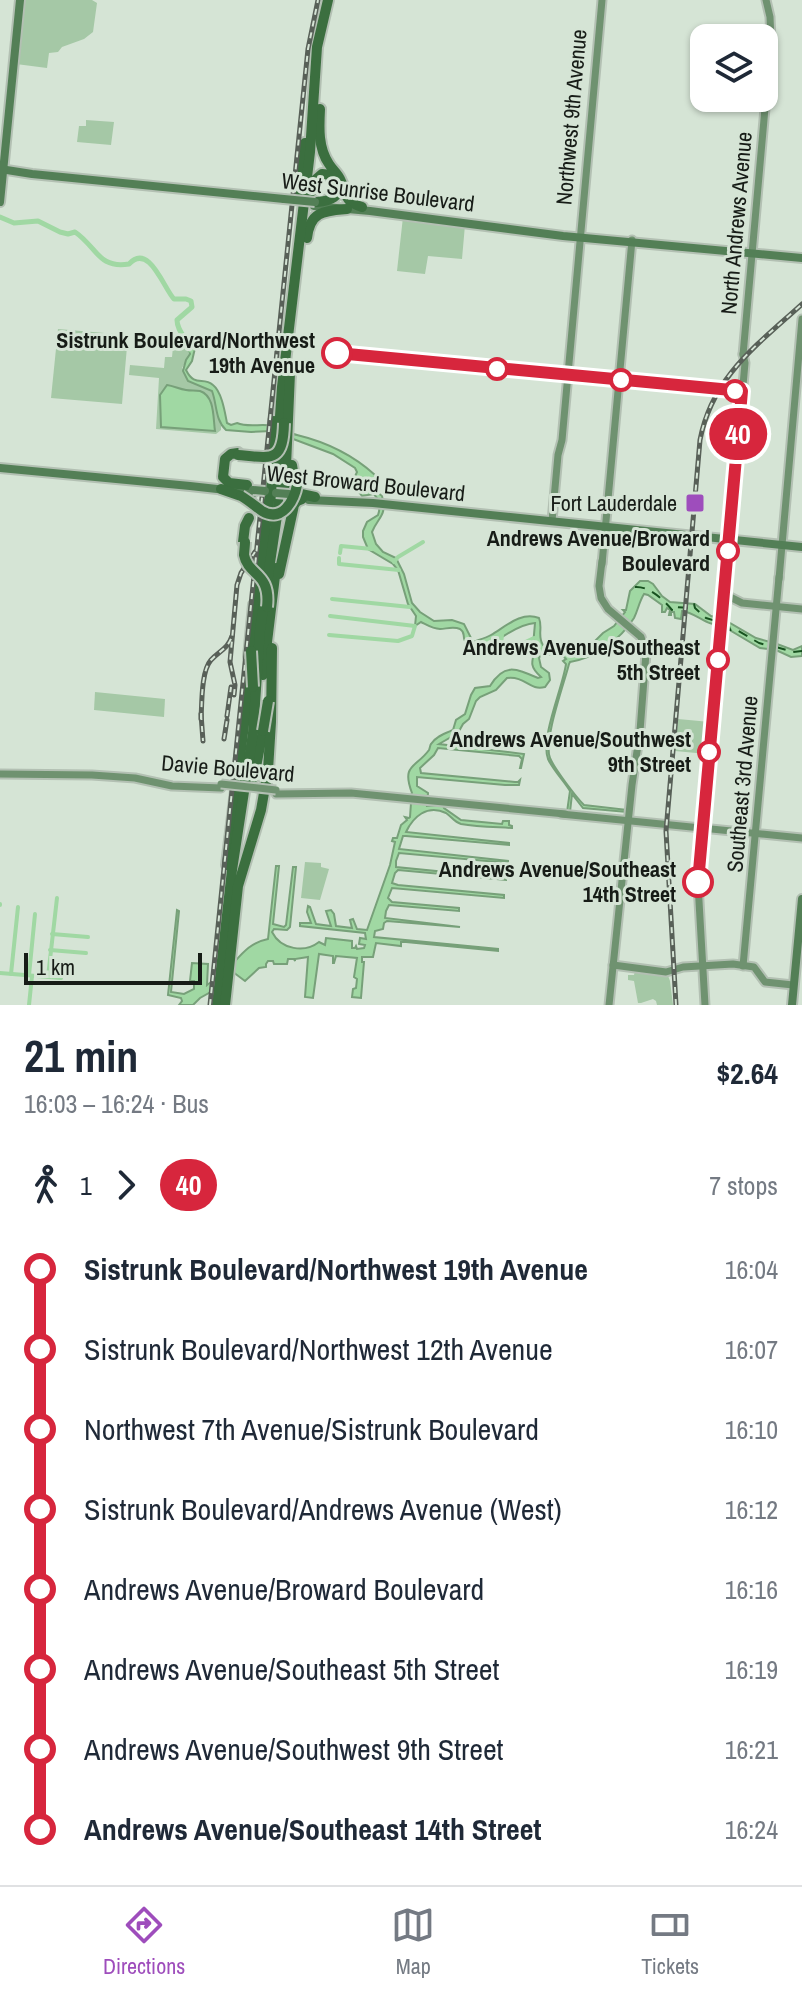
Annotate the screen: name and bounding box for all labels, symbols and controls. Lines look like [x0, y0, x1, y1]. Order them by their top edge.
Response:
map controls [690, 24, 778, 112]
button: layers [690, 24, 778, 112]
street label: Northwest 9th Avenue [548, 28, 594, 206]
street label: North Andrews Avenue [713, 130, 759, 316]
street label: West Sunrise Boulevard [280, 165, 476, 219]
place label: Sistrunk Boulevard/Northwest 19th Avenue [56, 325, 315, 380]
marker: Sistrunk Boulevard/Northwest 19th Avenue [322, 338, 352, 368]
unlabelled marker [486, 358, 508, 380]
unlabelled marker [610, 369, 632, 391]
unlabelled marker [724, 380, 746, 402]
line badge: 40 [702, 408, 774, 460]
text: 40 [725, 415, 751, 453]
street label: West Broward Boulevard [265, 458, 467, 508]
place label: Fort Lauderdale [551, 488, 677, 518]
marker: Fort Lauderdale [684, 492, 706, 514]
place label: Andrews Avenue/Broward Boulevard [487, 523, 710, 578]
marker: Andrews Avenue/Broward Boulevard [717, 540, 739, 562]
place label: Andrews Avenue/Southeast 5th Street [463, 632, 700, 687]
marker: Andrews Avenue/Southeast 5th Street [707, 649, 729, 671]
street label: Southeast 3rd Avenue [719, 694, 765, 874]
place label: Andrews Avenue/Southwest 9th Street [450, 724, 691, 779]
marker: Andrews Avenue/Southwest 9th Street [698, 741, 720, 763]
street label: Davie Boulevard [160, 747, 296, 789]
place label: Andrews Avenue/Southeast 14th Street [439, 854, 676, 909]
marker: Andrews Avenue/Southeast 14th Street [683, 867, 713, 897]
scale bar [24, 949, 202, 985]
text: 1 km [36, 952, 75, 982]
text: 21 min [24, 1026, 138, 1086]
text: $2.64 [716, 1053, 778, 1093]
text: 16:03 – 16:24 · Bus [24, 1086, 209, 1121]
icon: walk [24, 1163, 68, 1207]
icon: forward [104, 1163, 148, 1207]
text: 40 [176, 1166, 201, 1204]
text: 1 [80, 1168, 92, 1203]
text: 7 stops [709, 1168, 778, 1203]
text: Sistrunk Boulevard/Northwest 19th Avenue [84, 1249, 588, 1289]
text: 16:04 [725, 1252, 778, 1287]
text: Sistrunk Boulevard/Northwest 12th Avenue [84, 1329, 553, 1369]
text: 16:07 [725, 1332, 778, 1367]
text: Northwest 7th Avenue/Sistrunk Boulevard [84, 1409, 539, 1449]
text: 16:10 [725, 1412, 778, 1447]
text: Sistrunk Boulevard/Andrews Avenue (West) [84, 1489, 562, 1529]
text: 16:12 [725, 1492, 778, 1527]
text: Andrews Avenue/Broward Boulevard [84, 1569, 484, 1609]
text: 16:16 [725, 1572, 778, 1607]
text: Andrews Avenue/Southeast 5th Street [84, 1649, 499, 1689]
text: 16:19 [725, 1652, 778, 1687]
text: Andrews Avenue/Southwest 9th Street [84, 1729, 503, 1769]
text: 16:21 [725, 1732, 778, 1767]
text: Andrews Avenue/Southeast 14th Street [84, 1809, 542, 1849]
text: 16:24 [725, 1812, 778, 1847]
tab: Directions [103, 1903, 185, 1981]
tab: Map [391, 1903, 435, 1981]
tab: Tickets [641, 1903, 699, 1981]

